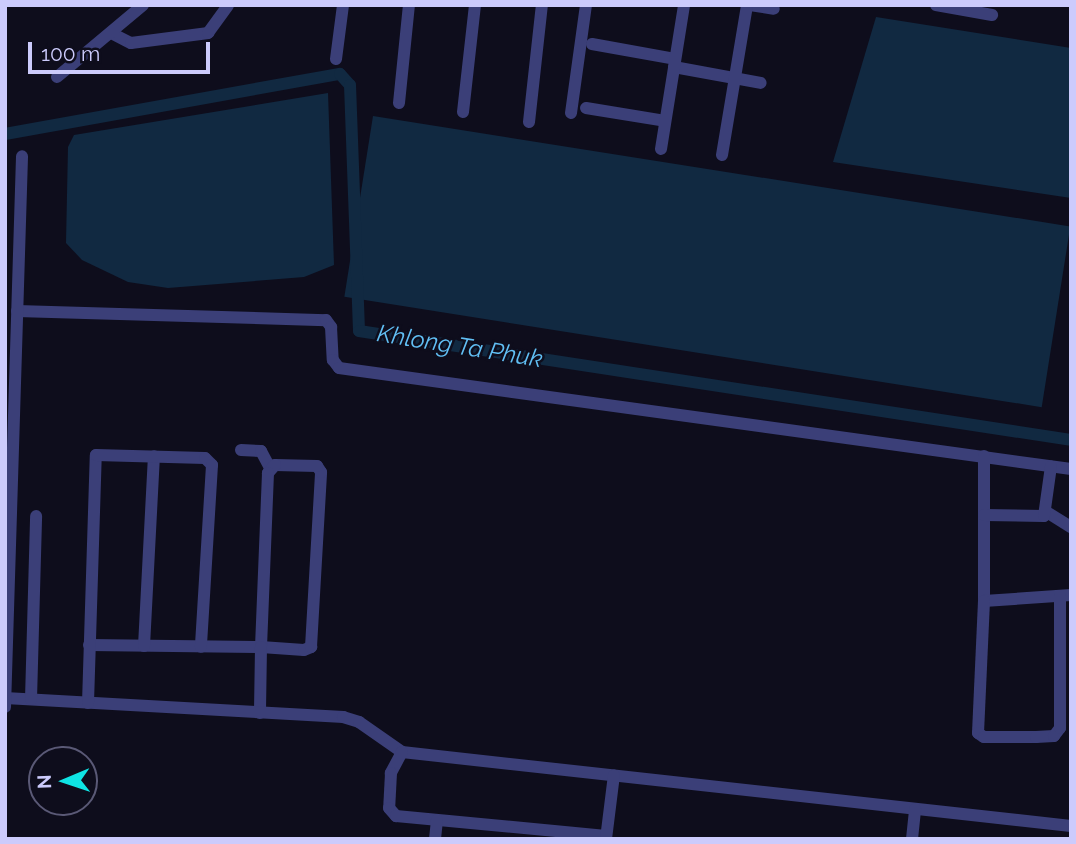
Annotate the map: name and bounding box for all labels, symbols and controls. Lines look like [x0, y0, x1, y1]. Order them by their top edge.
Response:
scale bar [32, 28, 214, 72]
text: 100 m [41, 41, 100, 66]
water label: Khlong Ta Phuk [375, 319, 545, 373]
north arrow [28, 746, 98, 816]
text: N [33, 774, 55, 789]

